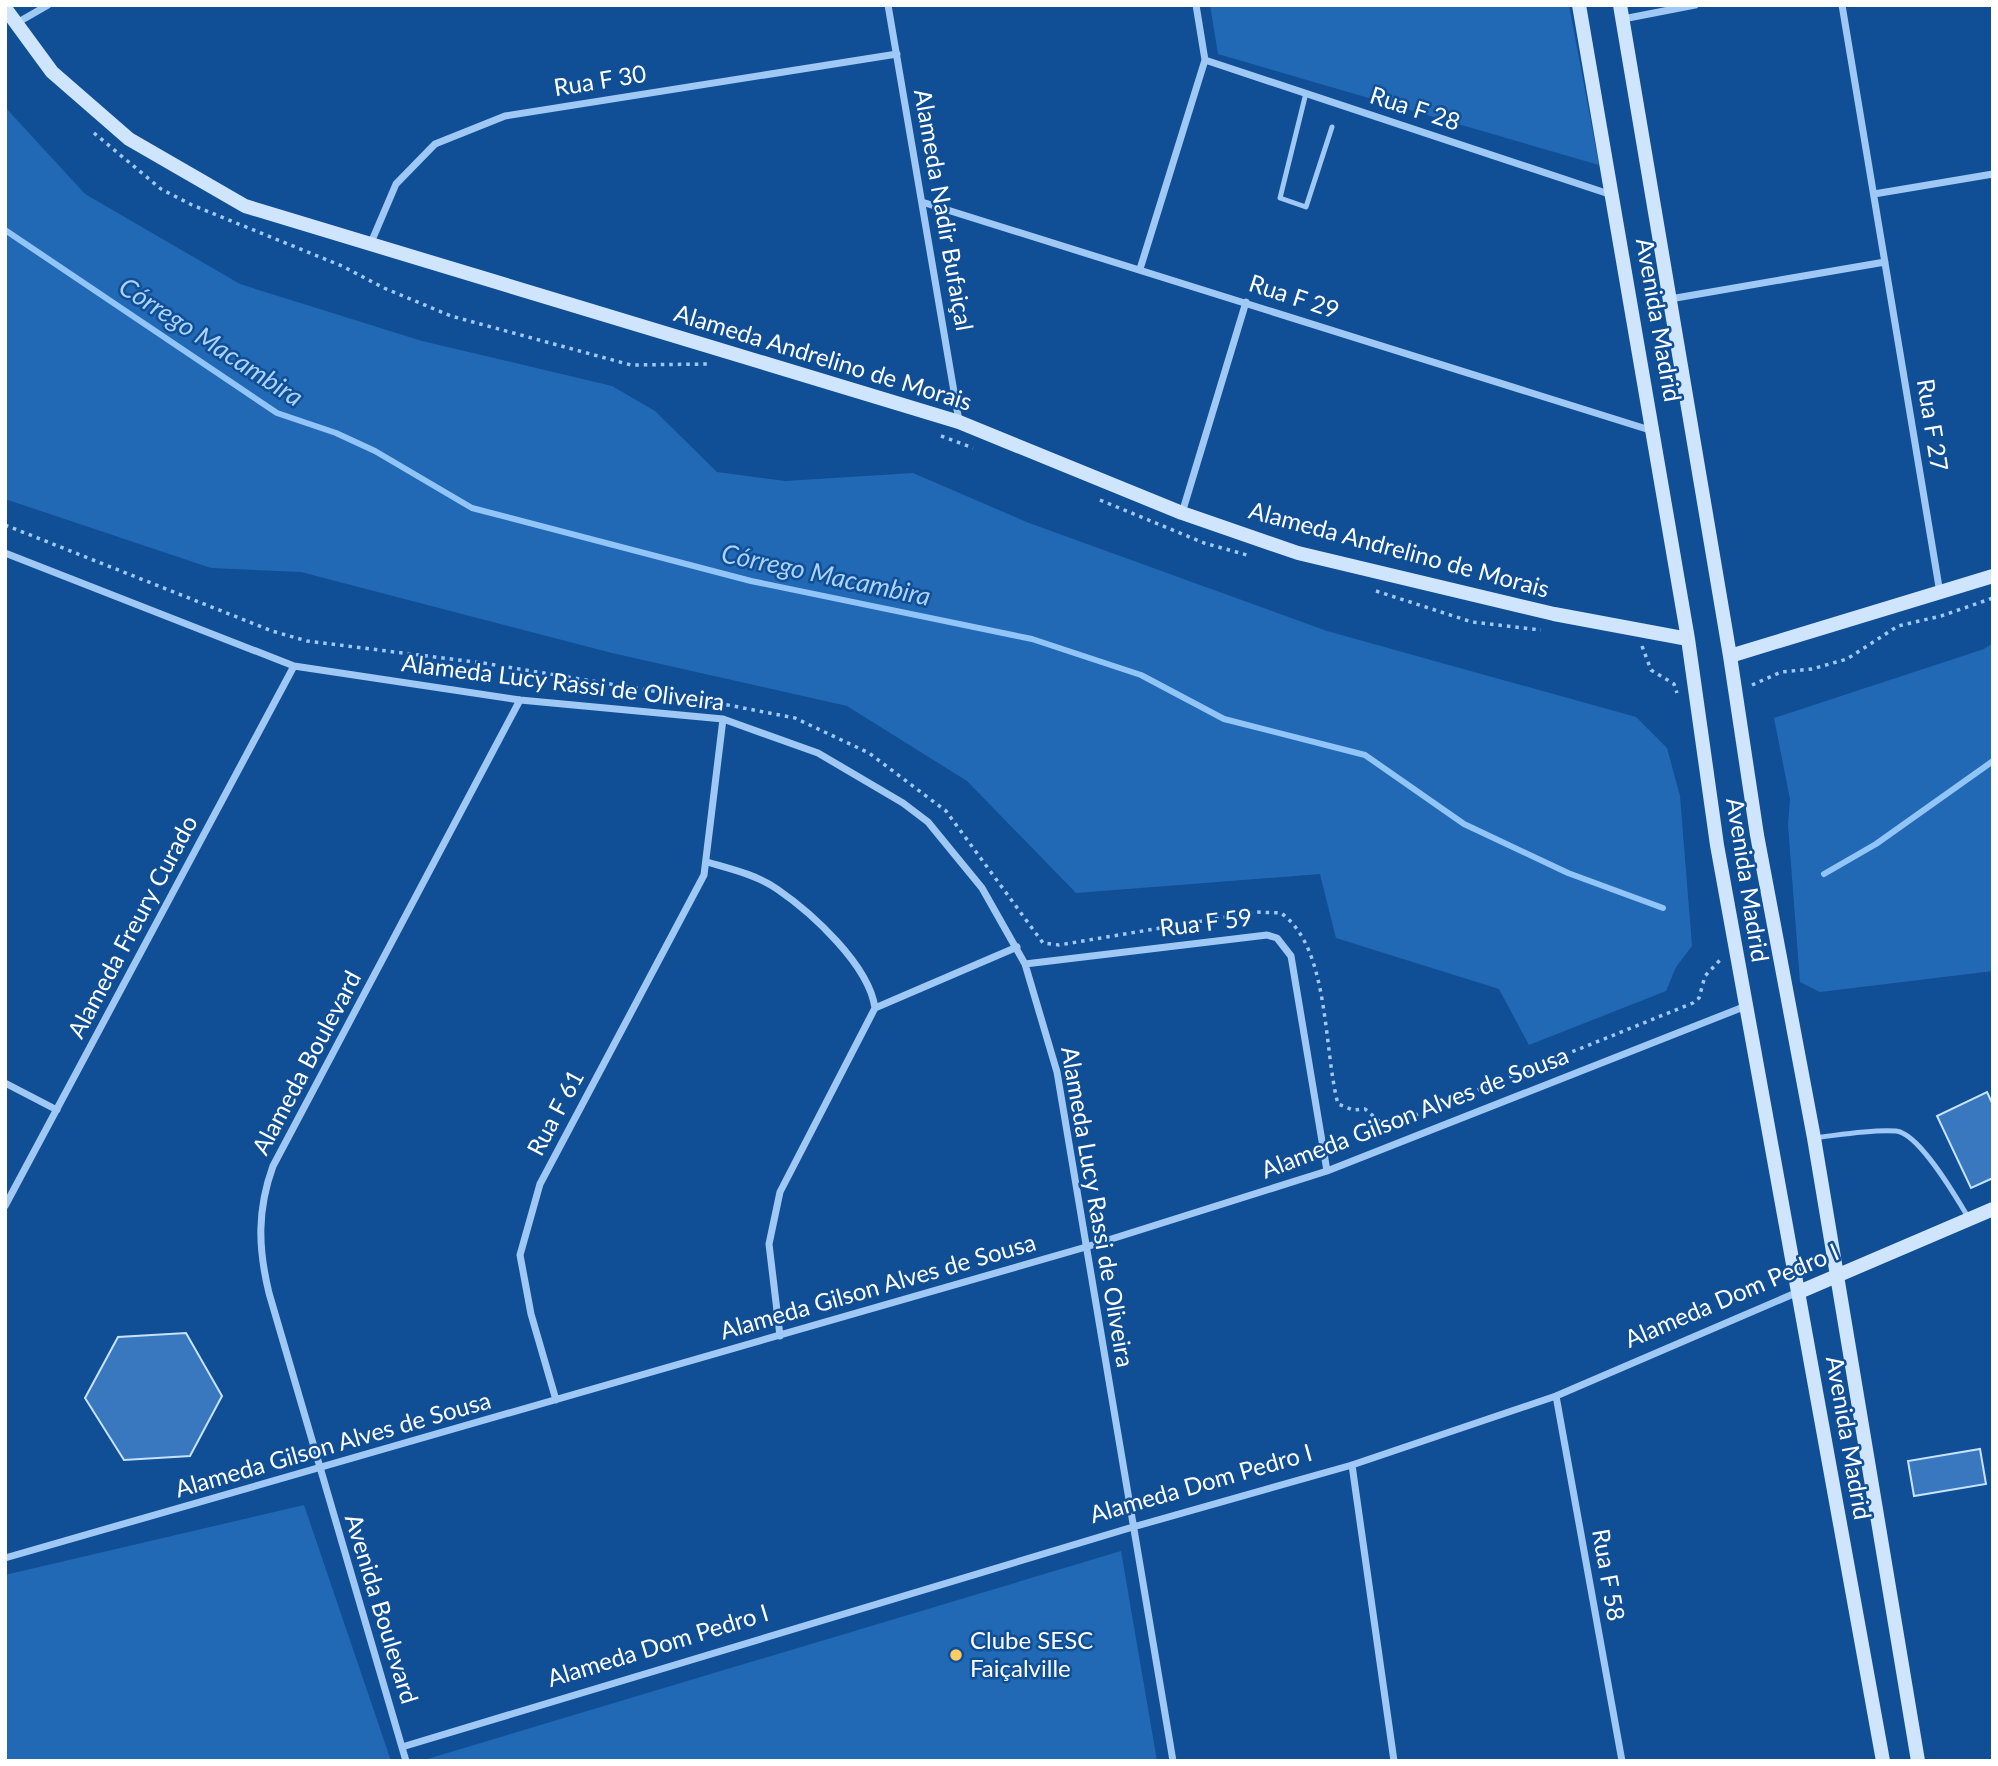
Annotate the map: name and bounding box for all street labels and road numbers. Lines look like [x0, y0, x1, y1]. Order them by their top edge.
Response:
street label: Rua F 30 [552, 58, 648, 101]
street label: Rua F 28 [1367, 79, 1464, 136]
street label: Alameda Nadir Bufaiçal [909, 87, 980, 333]
street label: Avenida Madrid [1631, 236, 1688, 404]
street label: Rua F 29 [1246, 267, 1343, 324]
street label: Alameda Andrelino de Morais [671, 297, 976, 416]
street label: Rua F 27 [1912, 377, 1955, 473]
street label: Alameda Andrelino de Morais [1246, 494, 1553, 603]
street label: Alameda Lucy Rassi de Oliveira [400, 647, 726, 716]
street label: Avenida Madrid [1721, 796, 1776, 964]
street label: Alameda Freury Curado [61, 810, 203, 1043]
street label: Rua F 59 [1158, 901, 1254, 942]
street label: Alameda Boulevard [245, 965, 366, 1159]
street label: Alameda Gilson Alves de Sousa [1257, 1039, 1572, 1184]
street label: Alameda Lucy Rassi de Oliveira [1056, 1044, 1141, 1369]
street label: Rua F 61 [520, 1064, 589, 1160]
street label: Alameda Gilson Alves de Sousa [716, 1227, 1039, 1345]
street label: Alameda Dom Pedro I [1620, 1236, 1843, 1353]
street label: Avenida Madrid [1821, 1354, 1878, 1522]
street label: Alameda Gilson Alves de Sousa [171, 1385, 494, 1503]
street label: Alameda Dom Pedro I [1086, 1437, 1315, 1528]
street label: Avenida Boulevard [340, 1510, 425, 1707]
street label: Rua F 58 [1587, 1526, 1632, 1623]
street label: Alameda Dom Pedro I [543, 1597, 772, 1692]

